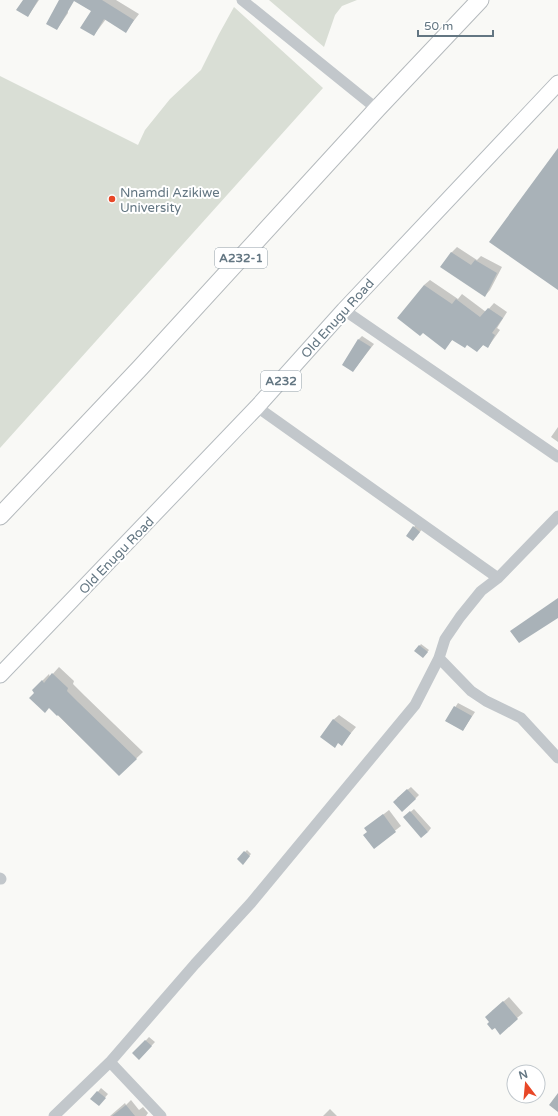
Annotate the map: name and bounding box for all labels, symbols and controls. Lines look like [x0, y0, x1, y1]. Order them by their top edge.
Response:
scale bar [418, 12, 493, 38]
text: 50 m [424, 19, 453, 33]
place label: Nnamdi Azikiwe University [120, 185, 220, 216]
marker: Nnamdi Azikiwe University [107, 194, 117, 204]
road number: A232-1 [215, 248, 267, 268]
street label: Old Enugu Road [298, 276, 378, 362]
road number: A232 [261, 371, 301, 391]
street label: Old Enugu Road [76, 514, 158, 598]
north arrow [506, 1064, 546, 1104]
text: N [517, 1067, 529, 1082]

